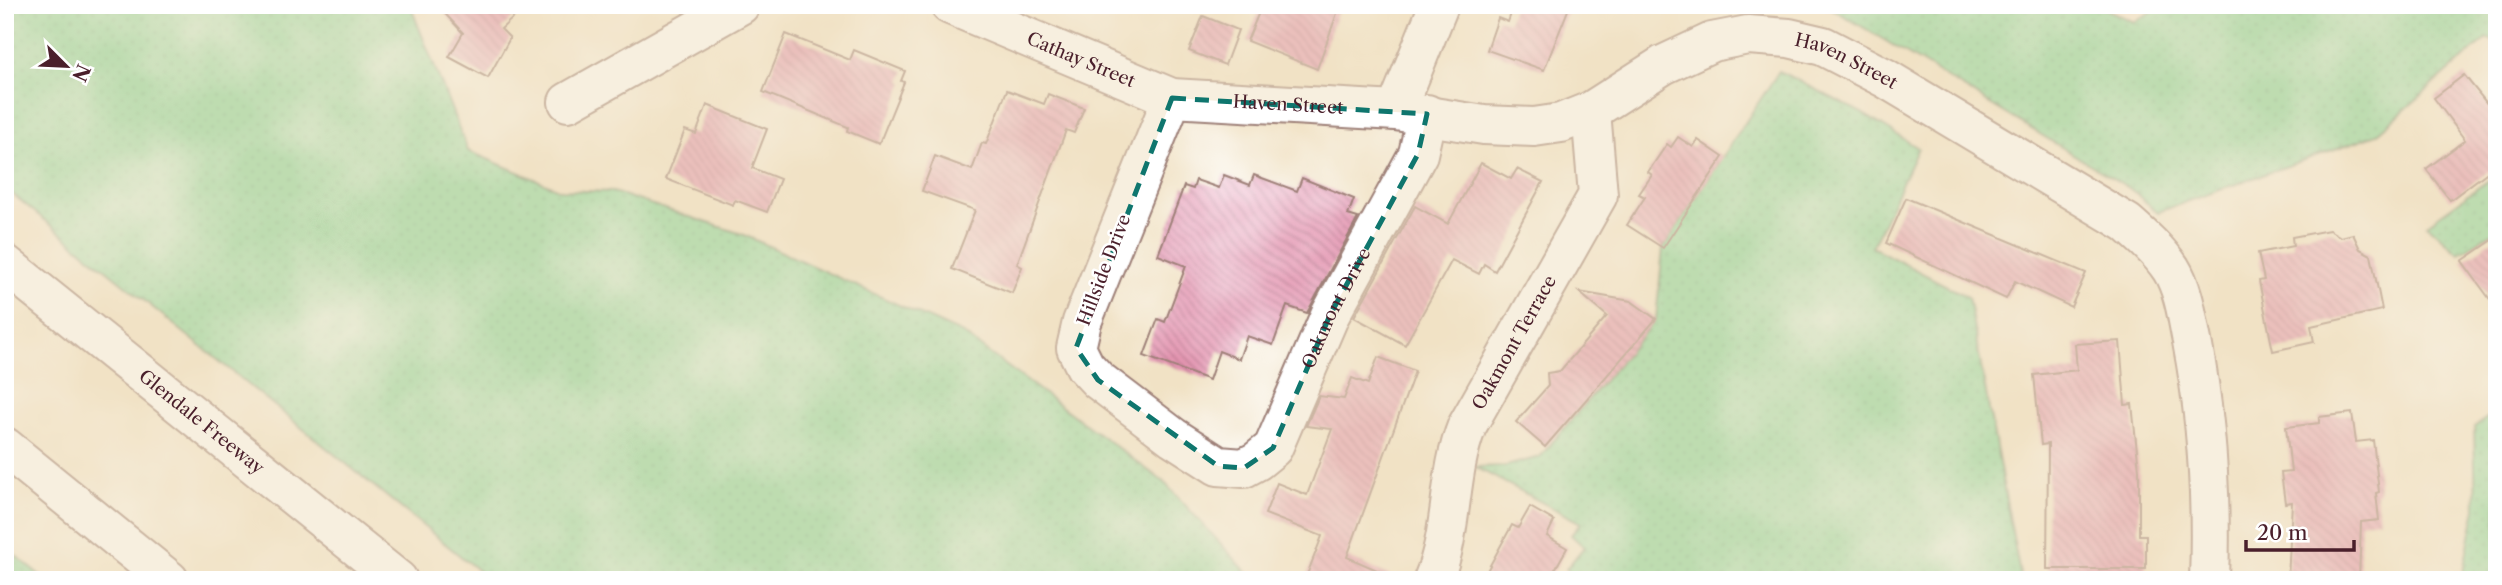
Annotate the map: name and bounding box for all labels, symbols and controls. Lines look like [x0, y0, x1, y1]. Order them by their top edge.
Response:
street label: Cathay Street [1023, 27, 1139, 93]
street label: Haven Street [1793, 29, 1902, 94]
north arrow [32, 32, 102, 102]
text: N [67, 60, 95, 85]
street label: Haven Street [1232, 91, 1345, 119]
street label: Hillside Drive [1073, 211, 1135, 329]
street label: Oakmont Drive [1297, 244, 1376, 372]
street label: Oakmont Terrace [1468, 272, 1561, 414]
street label: Glendale Freeway [134, 365, 269, 479]
scale bar [2246, 508, 2355, 552]
text: 20 m [2257, 520, 2308, 545]

